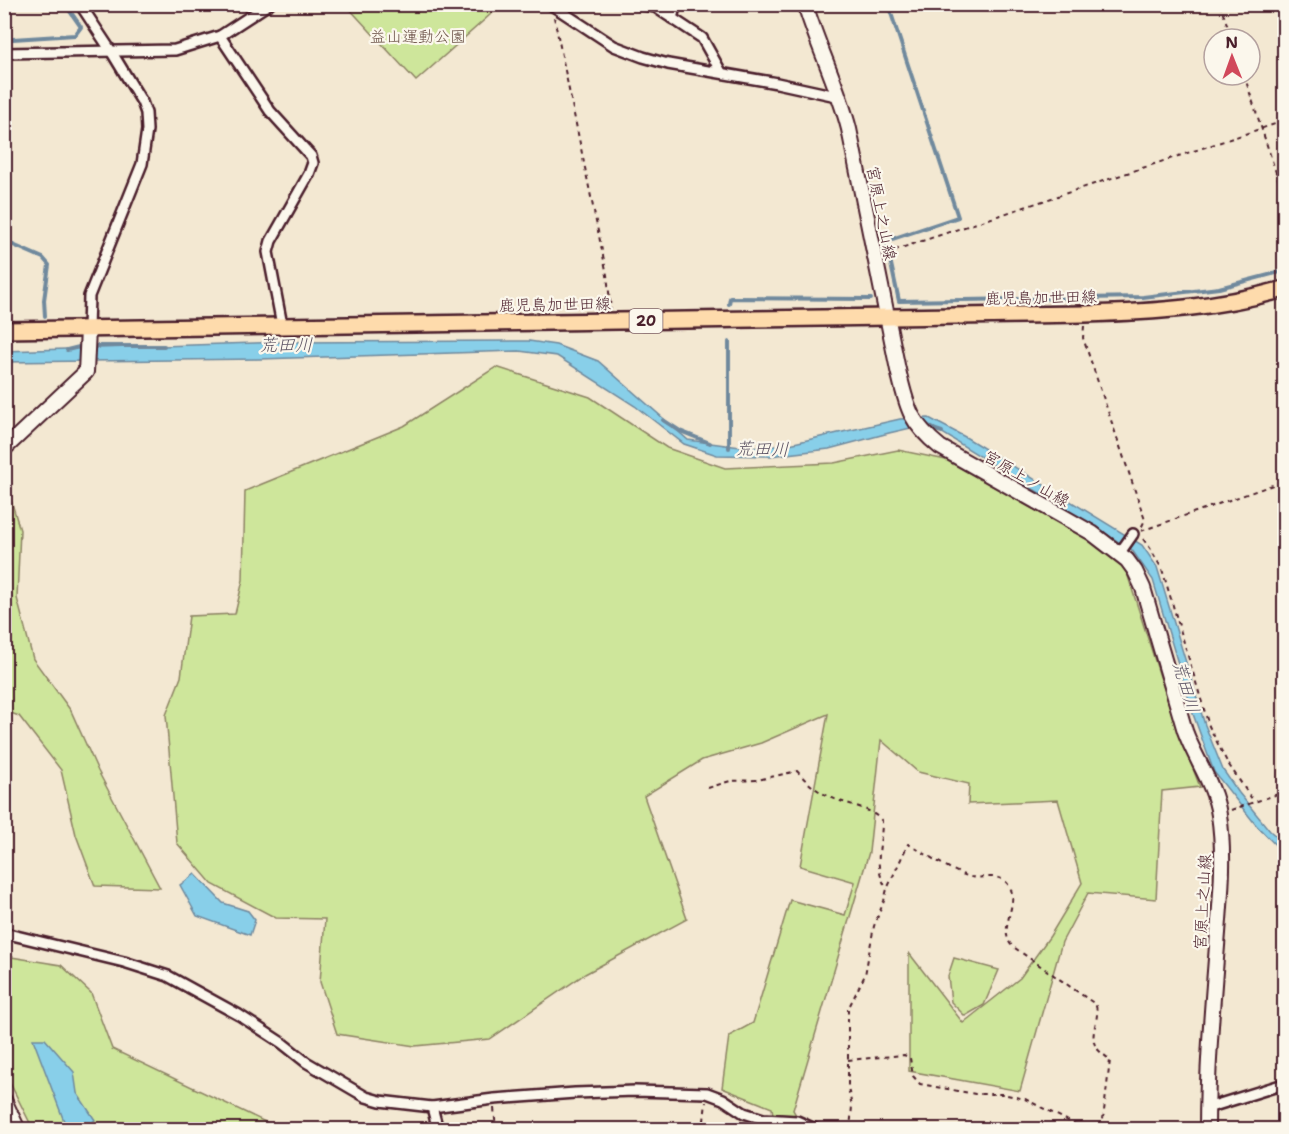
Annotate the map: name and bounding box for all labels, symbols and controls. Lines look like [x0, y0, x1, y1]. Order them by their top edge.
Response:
park label: 益山運動公園 [370, 26, 466, 47]
north arrow [1202, 27, 1262, 87]
text: N [1225, 32, 1238, 53]
street label: 宮原上之山線 [862, 164, 901, 262]
street label: 鹿児島加世田線 [985, 286, 1097, 309]
street label: 鹿児島加世田線 [499, 293, 611, 316]
road number: 20 [630, 309, 662, 333]
water label: 荒田川 [259, 333, 313, 357]
water label: 荒田川 [735, 437, 789, 461]
street label: 宮原上ノ山線 [980, 445, 1074, 512]
water label: 荒田川 [1167, 658, 1205, 716]
street label: 宮原上之山線 [1190, 854, 1215, 951]

